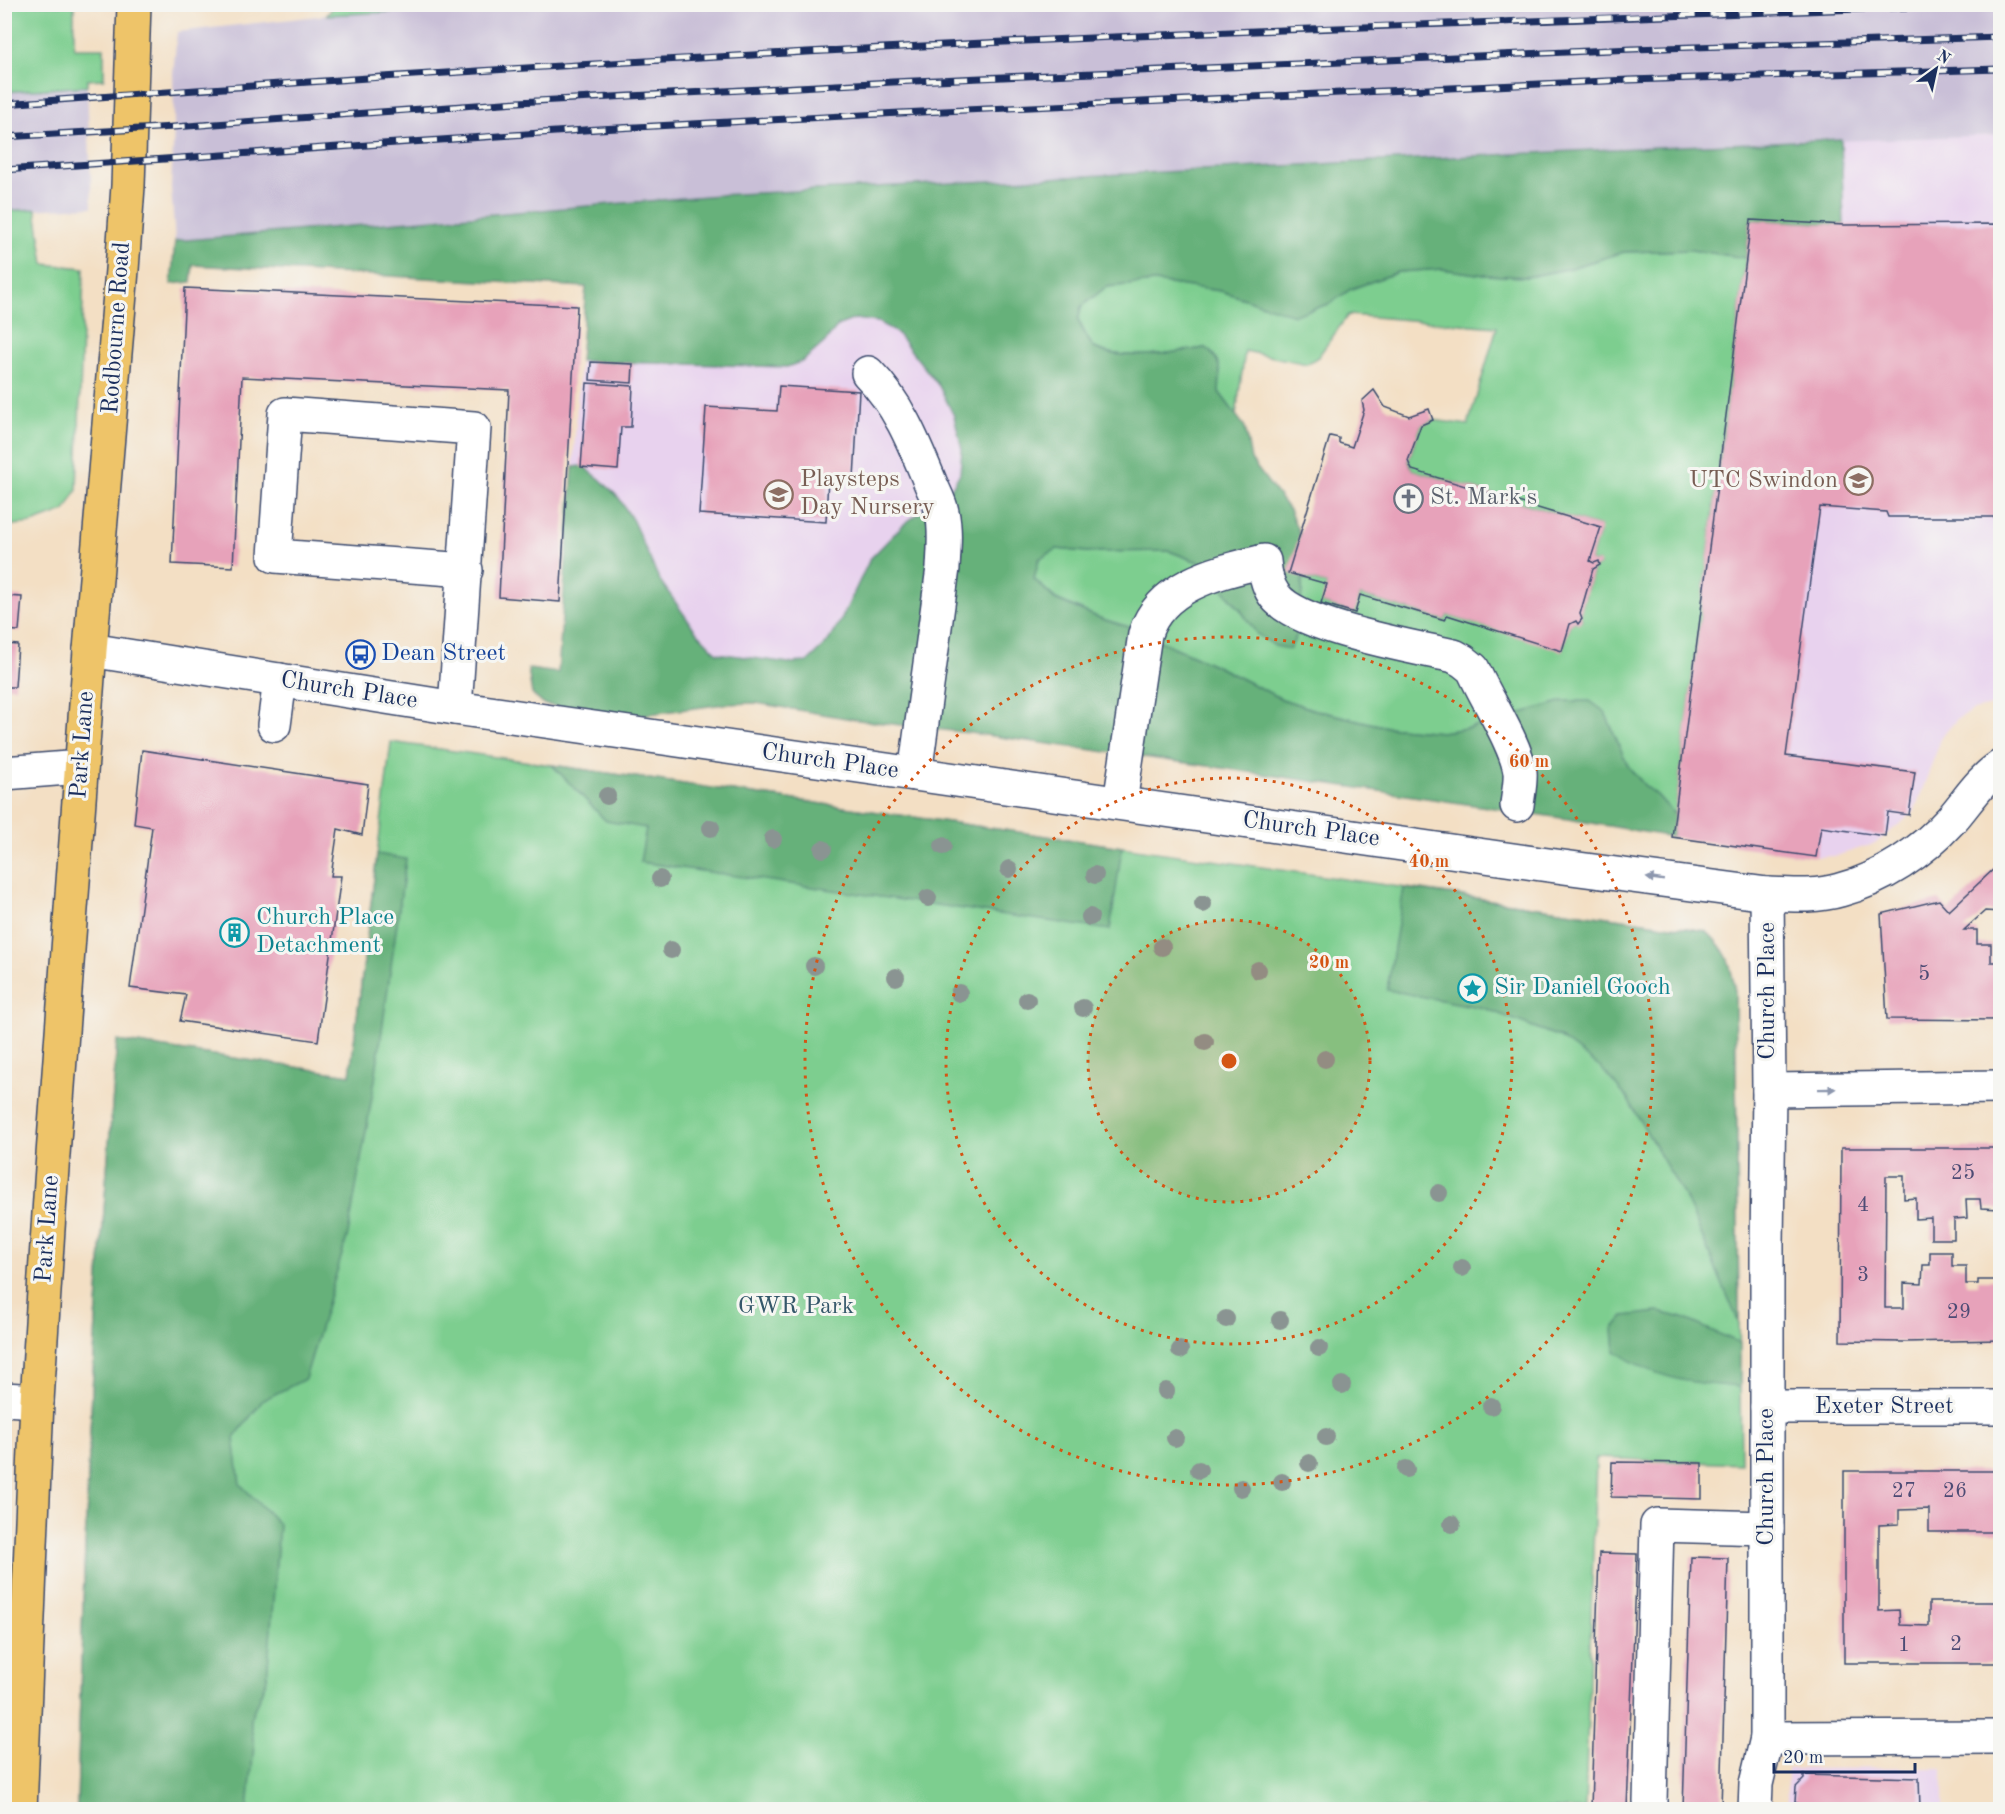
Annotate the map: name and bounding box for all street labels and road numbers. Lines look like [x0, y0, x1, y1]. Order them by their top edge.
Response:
street label: Rodbourne Road [99, 241, 135, 415]
street label: Church Place [279, 668, 419, 714]
street label: Park Lane [67, 690, 99, 800]
street label: Church Place [760, 740, 900, 784]
street label: Church Place [1241, 808, 1381, 852]
street label: Church Place [1756, 922, 1780, 1060]
street label: Park Lane [32, 1174, 64, 1284]
street label: Exeter Street [1814, 1395, 1954, 1419]
street label: Church Place [1755, 1408, 1779, 1546]

